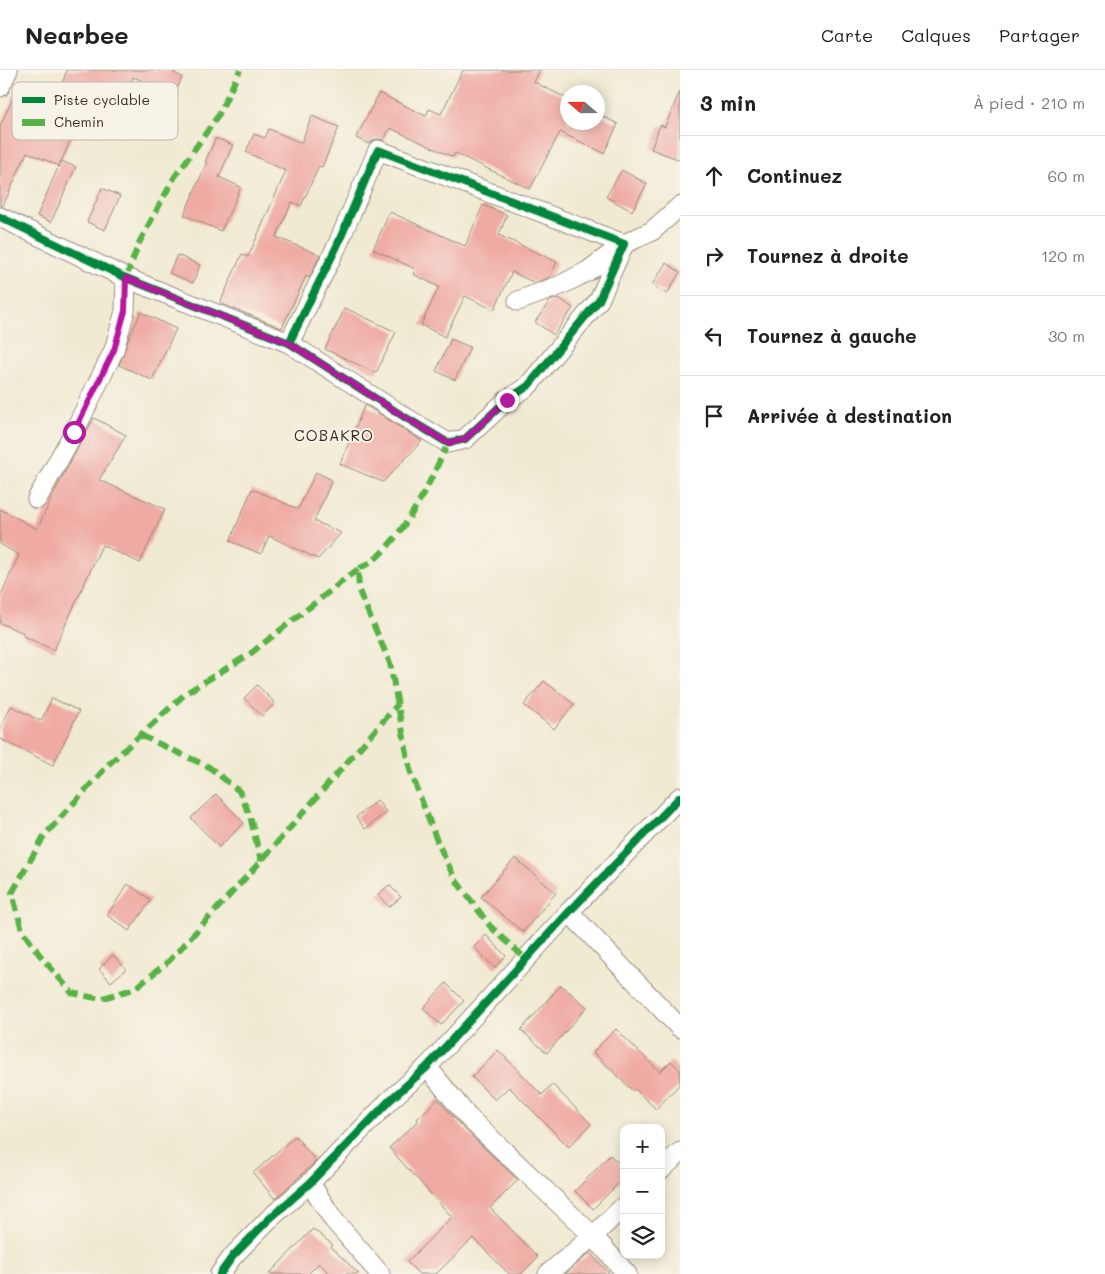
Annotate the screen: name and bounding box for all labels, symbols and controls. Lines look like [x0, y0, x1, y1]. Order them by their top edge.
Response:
text: Nearbee [25, 19, 129, 50]
text: Carte [821, 23, 873, 47]
text: Calques [901, 23, 971, 47]
text: Partager [999, 23, 1080, 47]
legend [12, 82, 178, 140]
north arrow [560, 85, 605, 130]
text: 3 min [700, 89, 756, 116]
text: Piste cyclable [54, 90, 150, 109]
text: À pied · 210 m [973, 92, 1085, 113]
text: Chemin [54, 112, 104, 131]
icon: ahead [700, 162, 728, 190]
text: Continuez [747, 163, 842, 188]
text: 60 m [1048, 165, 1085, 186]
icon: right [700, 242, 728, 270]
text: Tournez à droite [747, 243, 909, 268]
text: 120 m [1041, 245, 1085, 266]
icon: left [700, 322, 728, 350]
text: Tournez à gauche [747, 323, 916, 348]
text: 30 m [1048, 325, 1085, 346]
route end [496, 389, 519, 412]
icon: arrive [700, 402, 728, 430]
text: Arrivée à destination [747, 403, 952, 428]
route start [63, 421, 86, 444]
district label: COBAKRO [294, 425, 374, 445]
map controls [620, 1124, 665, 1259]
button: + [620, 1124, 665, 1169]
button: − [620, 1169, 665, 1214]
button: layers [620, 1214, 665, 1259]

